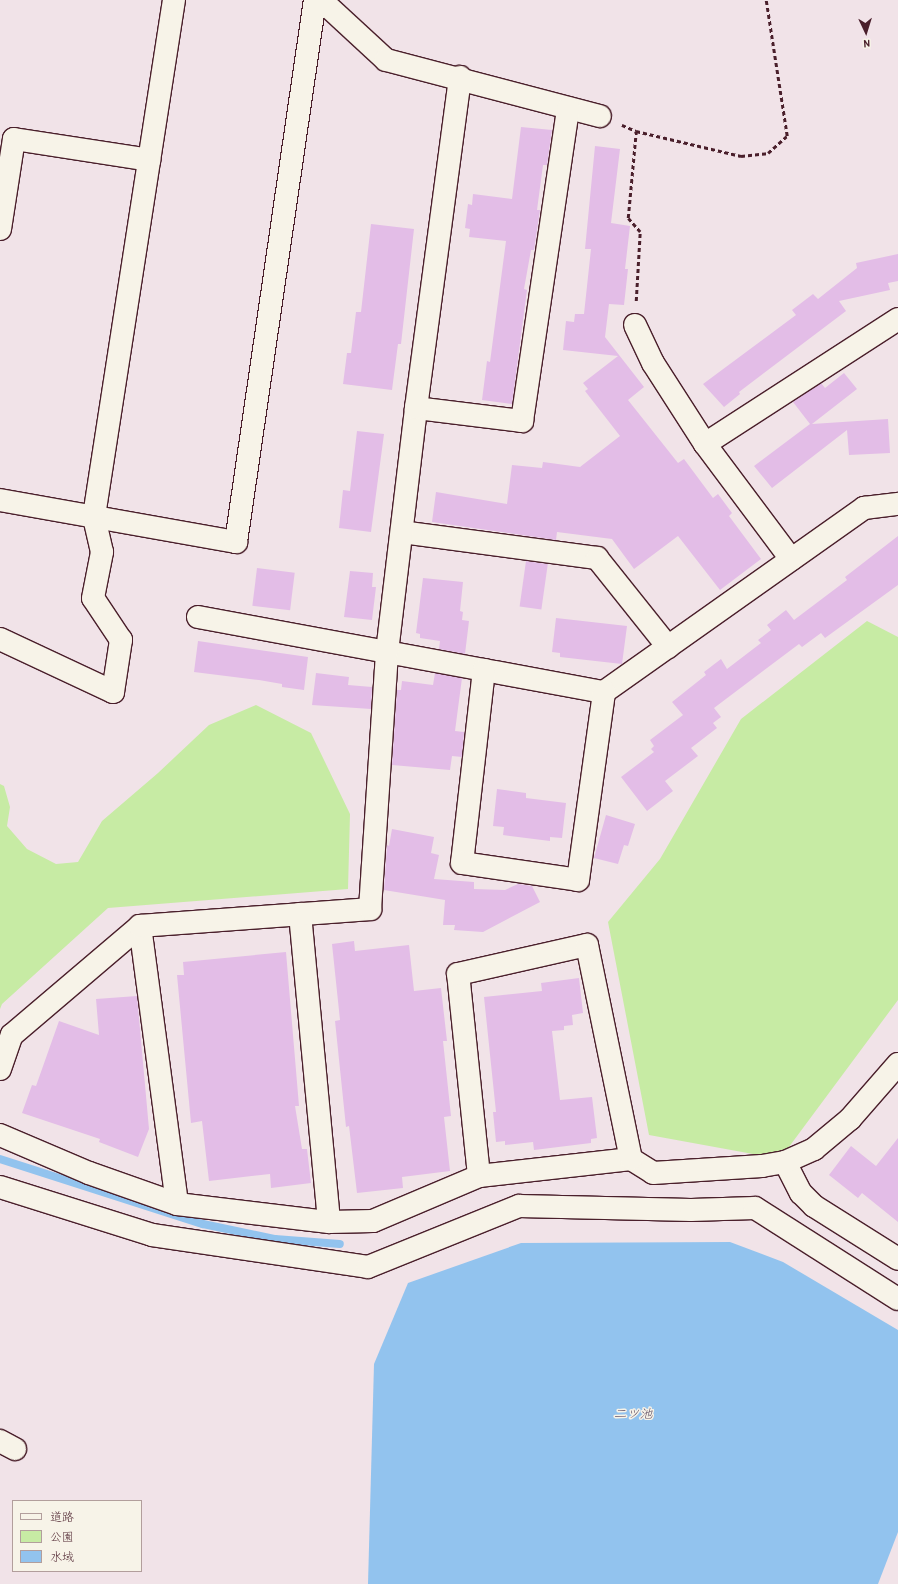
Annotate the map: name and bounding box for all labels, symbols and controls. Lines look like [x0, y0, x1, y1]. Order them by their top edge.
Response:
north arrow [846, 12, 886, 52]
text: N [863, 37, 870, 51]
water label: 二ツ池 [614, 1405, 652, 1421]
legend [12, 1500, 142, 1572]
text: 道路 [50, 1508, 74, 1525]
text: 公園 [50, 1528, 74, 1545]
text: 水域 [50, 1548, 74, 1565]

